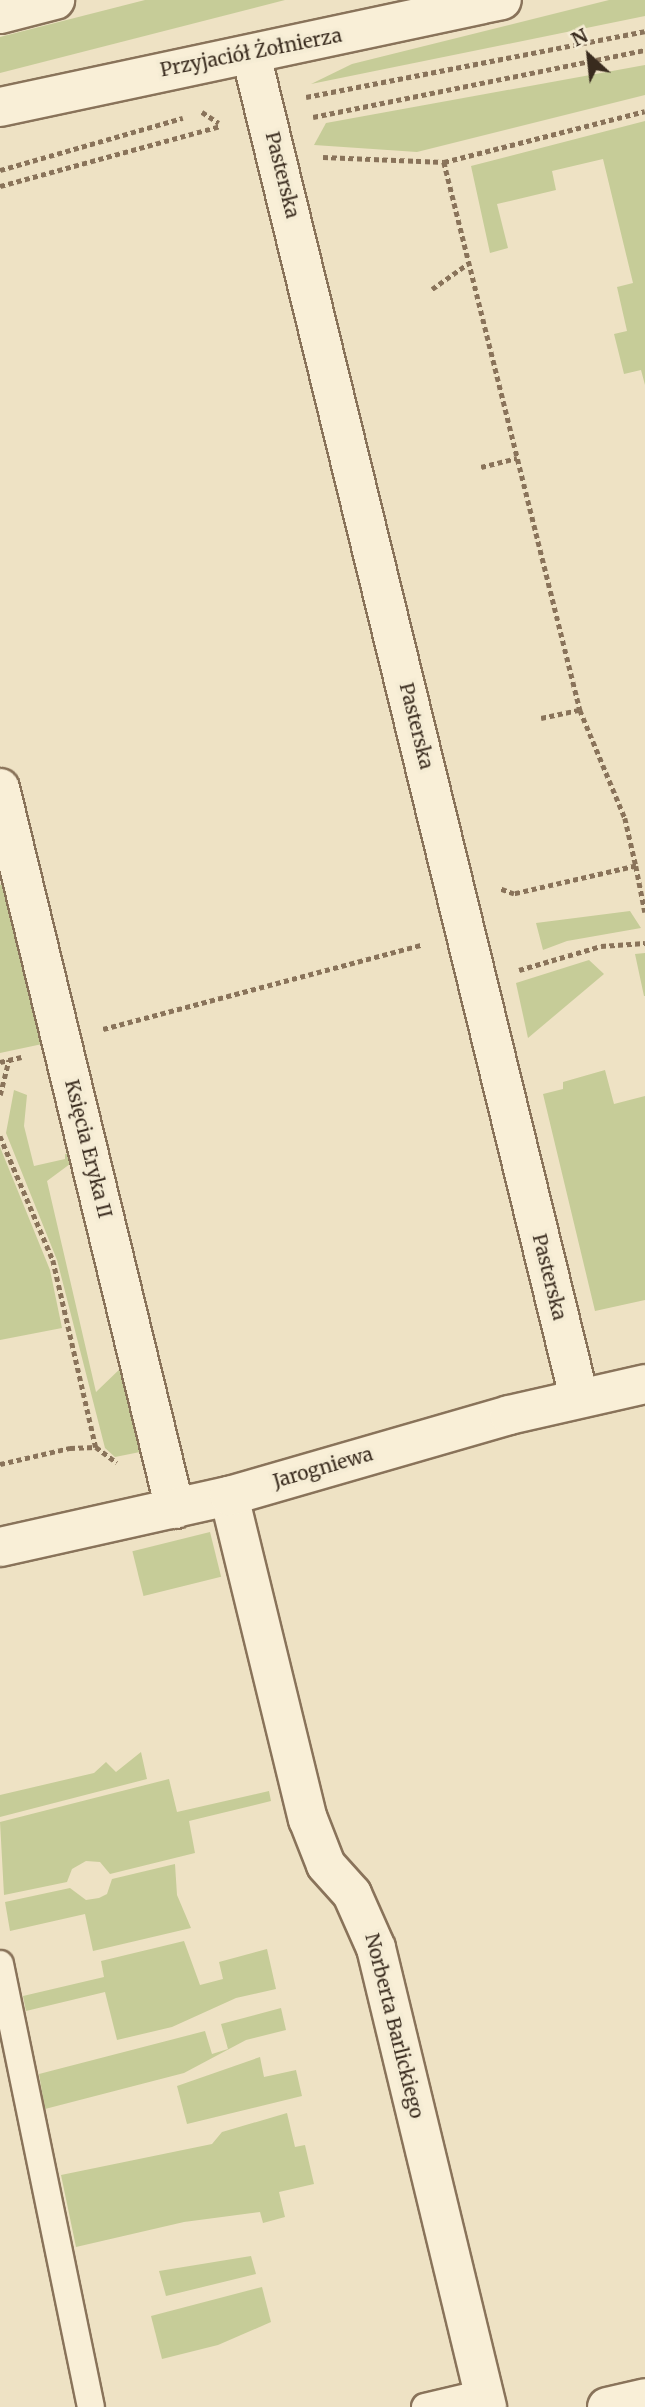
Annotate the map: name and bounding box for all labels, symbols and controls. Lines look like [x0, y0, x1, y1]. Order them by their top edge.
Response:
north arrow [554, 21, 624, 91]
text: N [567, 23, 592, 51]
street label: Przyjaciół Żołnierza [158, 24, 344, 82]
street label: Pasterska [260, 130, 304, 220]
street label: Pasterska [394, 681, 438, 771]
street label: Księcia Eryka II [60, 1077, 116, 1221]
street label: Pasterska [527, 1232, 571, 1322]
street label: Jarogniewa [271, 1443, 375, 1493]
street label: Norberta Barlickiego [360, 1931, 428, 2121]

